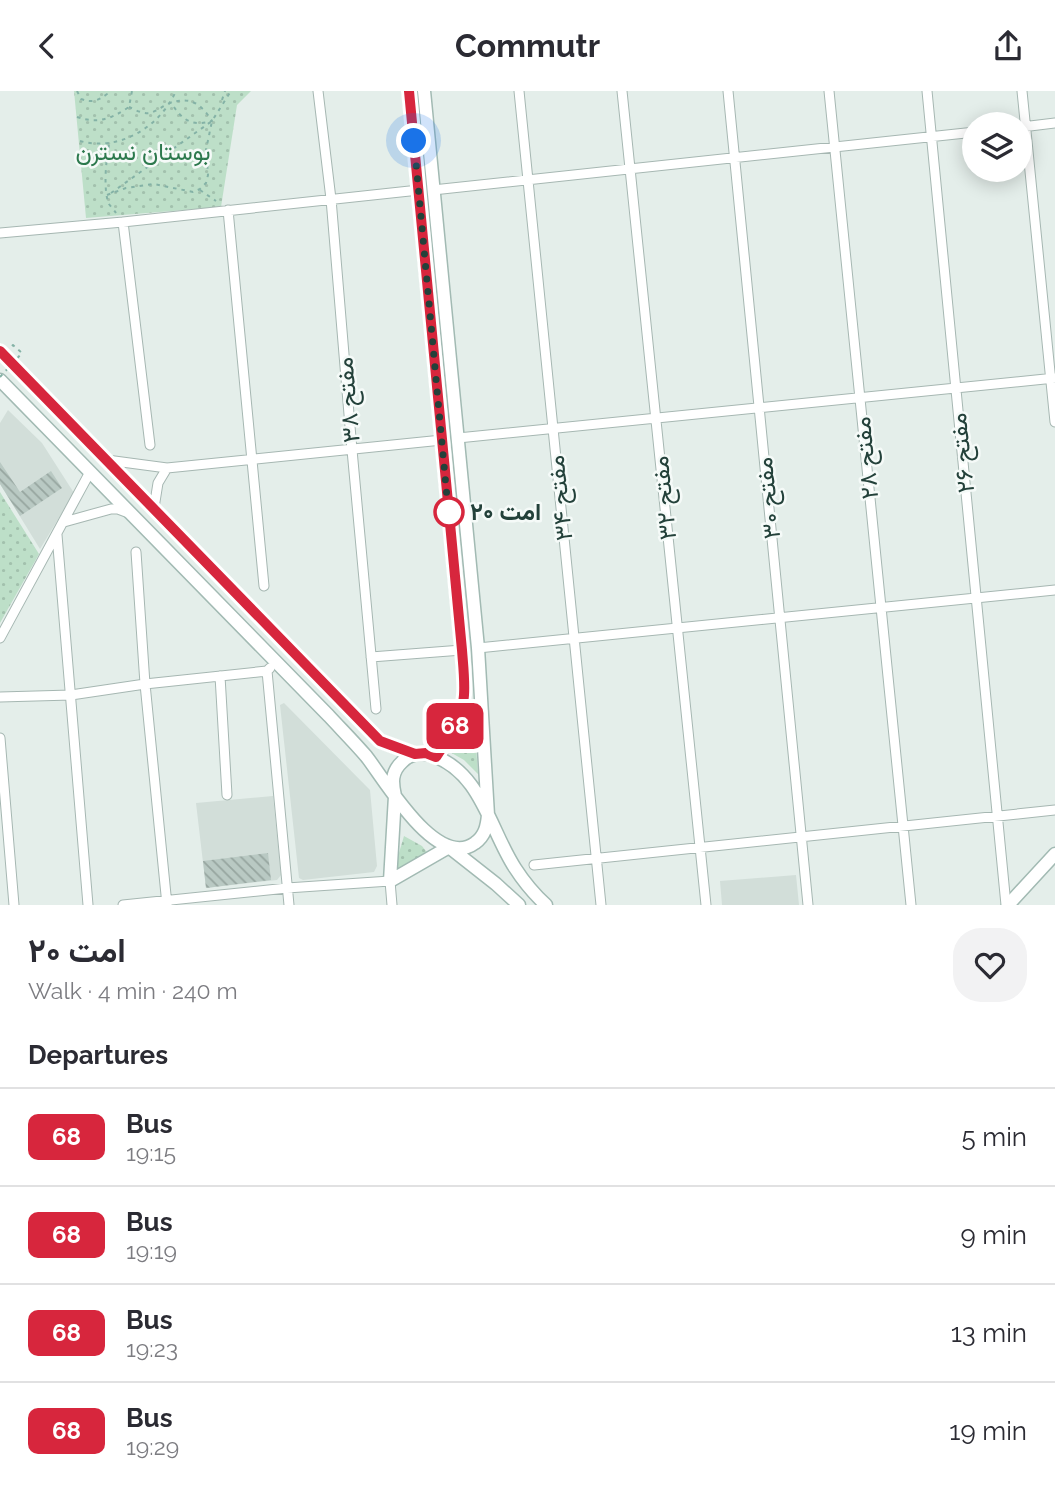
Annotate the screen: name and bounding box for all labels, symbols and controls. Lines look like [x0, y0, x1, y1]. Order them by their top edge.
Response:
icon: back [28, 27, 66, 65]
text: Commutr [455, 27, 600, 64]
icon: share [989, 27, 1027, 65]
map controls [962, 112, 1032, 182]
button: layers [962, 112, 1032, 182]
your location [396, 123, 431, 158]
park label: بوستان نسترن [75, 137, 211, 167]
street label: مفتح ۳۸ [329, 356, 369, 444]
street label: مفتح ۲۶ [943, 411, 983, 494]
street label: مفتح ۲۸ [847, 415, 887, 501]
street label: مفتح ۳۴ [541, 454, 581, 542]
street label: مفتح ۳۲ [645, 454, 685, 542]
street label: مفتح ۳۰ [749, 455, 789, 540]
marker: امت ۲۰ [434, 497, 464, 527]
place label: امت ۲۰ [470, 497, 541, 526]
line badge: 68 [424, 703, 486, 749]
text: 68 [440, 711, 470, 740]
button: heart [953, 928, 1027, 1002]
text: امت ۲۰ [28, 931, 126, 970]
text: Walk · 4 min · 240 m [28, 977, 238, 1004]
text: Departures [28, 1040, 168, 1070]
text: Bus [126, 1109, 173, 1139]
text: 68 [52, 1122, 81, 1151]
text: 5 min [961, 1122, 1027, 1152]
text: 19:15 [126, 1139, 176, 1166]
text: Bus [126, 1207, 173, 1237]
text: 68 [52, 1220, 81, 1249]
text: 9 min [960, 1220, 1027, 1250]
text: 19:19 [126, 1237, 177, 1264]
text: Bus [126, 1305, 173, 1335]
text: 68 [52, 1318, 81, 1347]
text: 13 min [951, 1318, 1027, 1348]
text: 19:23 [126, 1335, 178, 1362]
text: Bus [126, 1403, 173, 1433]
text: 68 [52, 1416, 81, 1445]
text: 19 min [949, 1416, 1027, 1446]
text: 19:29 [126, 1433, 179, 1460]

